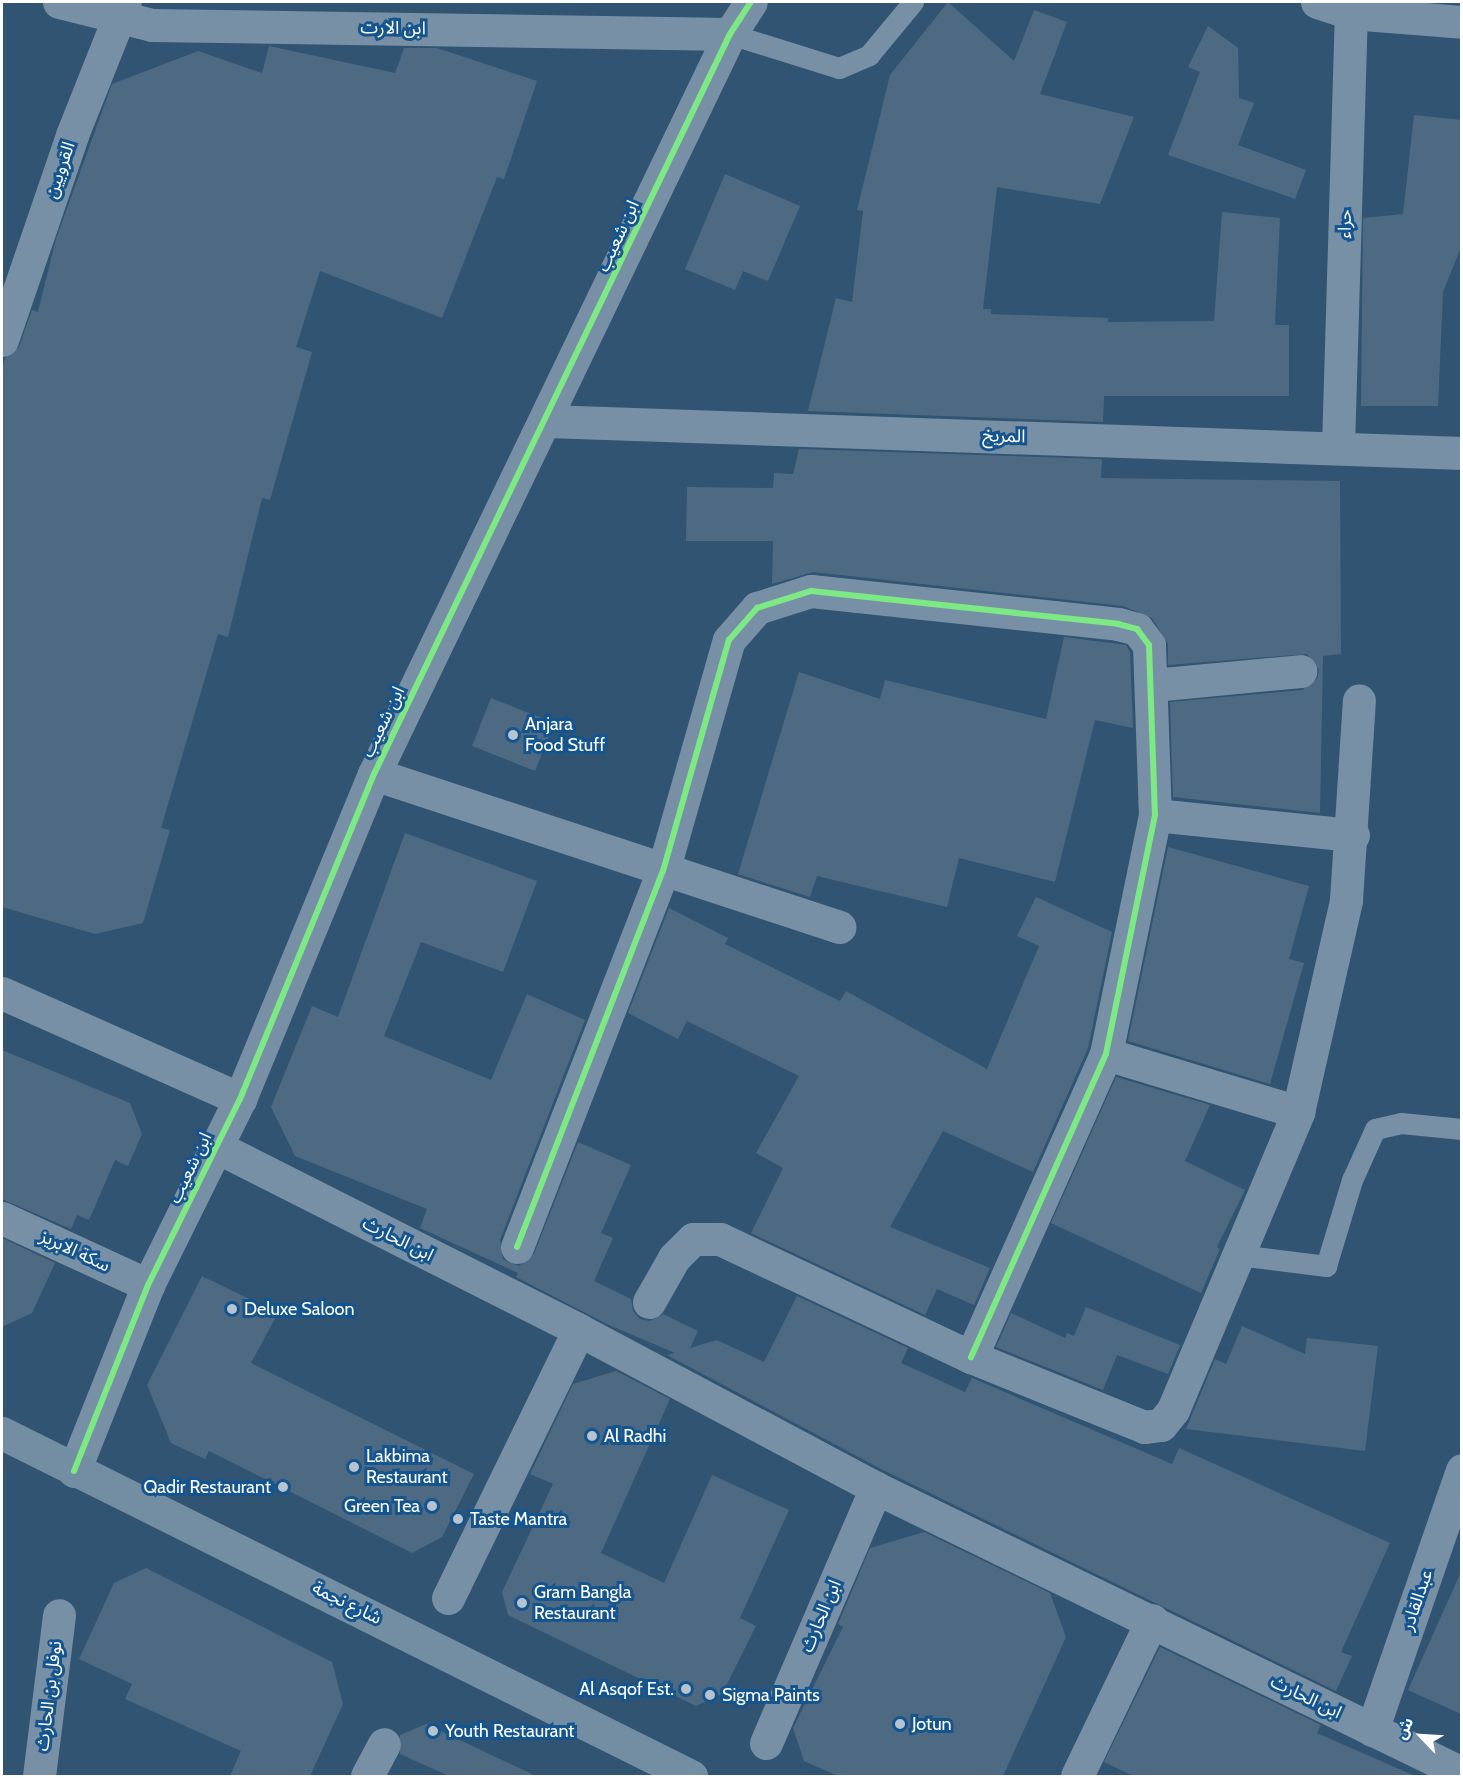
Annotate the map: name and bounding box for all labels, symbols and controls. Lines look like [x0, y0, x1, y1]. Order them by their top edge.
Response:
street label: ابن الارت [360, 17, 426, 39]
street label: القرويين [40, 139, 80, 201]
street label: ابن شعيب [592, 197, 644, 275]
street label: حراء [1334, 209, 1356, 239]
street label: المريخ [982, 424, 1026, 448]
street label: ابن شعيب [357, 683, 409, 761]
place label: Anjara Food Stuff [525, 714, 605, 756]
marker: Anjara Food Stuff [506, 728, 520, 742]
street label: ابن شعيب [164, 1129, 216, 1207]
street label: ابن الحارث [359, 1212, 437, 1266]
street label: سكة الابريز [37, 1225, 113, 1277]
place label: Deluxe Saloon [244, 1298, 355, 1320]
marker: Deluxe Saloon [225, 1302, 239, 1316]
place label: Al Radhi [604, 1425, 666, 1447]
marker: Al Radhi [585, 1429, 599, 1443]
place label: Lakbima Restaurant [366, 1446, 448, 1488]
marker: Lakbima Restaurant [347, 1460, 361, 1474]
place label: Qadir Restaurant [144, 1476, 271, 1498]
marker: Qadir Restaurant [276, 1480, 290, 1494]
place label: Green Tea [344, 1495, 420, 1517]
marker: Green Tea [425, 1499, 439, 1513]
place label: Taste Mantra [470, 1508, 567, 1530]
marker: Taste Mantra [451, 1512, 465, 1526]
street label: عبدالقادر [1397, 1567, 1437, 1633]
street label: شارع نجمة [309, 1577, 385, 1629]
street label: ابن الحارث [796, 1577, 846, 1655]
place label: Gram Bangla Restaurant [534, 1582, 631, 1624]
marker: Gram Bangla Restaurant [515, 1596, 529, 1610]
street label: نوفل بن الحارث [32, 1640, 66, 1752]
street label: ابن الحارث [1267, 1671, 1345, 1723]
place label: Al Asqof Est. [579, 1678, 674, 1700]
marker: Al Asqof Est. [679, 1682, 693, 1696]
place label: Sigma Paints [722, 1684, 820, 1706]
marker: Sigma Paints [703, 1688, 717, 1702]
north arrow [1391, 1706, 1451, 1766]
place label: Jotun [912, 1713, 952, 1735]
text: ش [1391, 1714, 1417, 1742]
marker: Jotun [893, 1717, 907, 1731]
place label: Youth Restaurant [445, 1720, 574, 1742]
marker: Youth Restaurant [426, 1724, 440, 1738]

